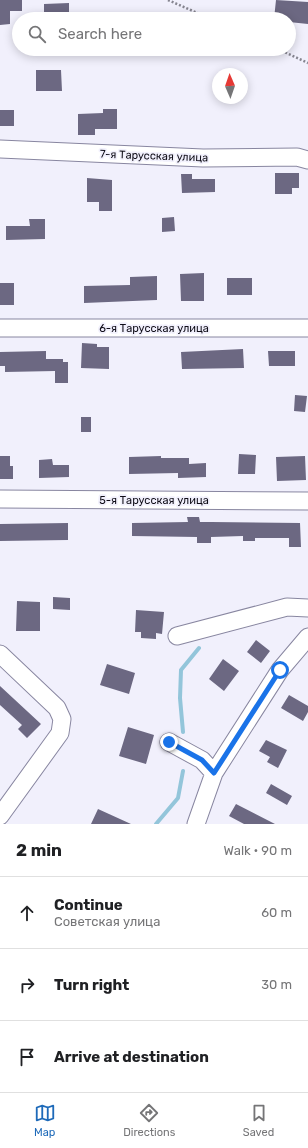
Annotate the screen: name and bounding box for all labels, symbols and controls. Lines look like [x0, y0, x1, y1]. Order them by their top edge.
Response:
search box [12, 12, 296, 56]
icon: search [26, 23, 48, 45]
text: Search here [58, 25, 142, 43]
north arrow [212, 68, 248, 104]
street label: 7-я Тарусская улица [100, 148, 208, 164]
street label: 6-я Тарусская улица [99, 322, 209, 335]
street label: 5-я Тарусская улица [99, 494, 209, 507]
route start [271, 661, 289, 679]
route end [160, 733, 178, 751]
text: 2 min [16, 840, 62, 860]
text: Walk · 90 m [224, 843, 292, 858]
text: Continue [54, 896, 123, 914]
icon: ahead [16, 902, 38, 924]
text: 60 m [261, 905, 292, 920]
text: Советская улица [54, 914, 160, 929]
icon: right [16, 974, 38, 996]
text: Turn right [54, 976, 129, 994]
text: 30 m [261, 977, 292, 992]
icon: arrive [16, 1046, 38, 1068]
text: Arrive at destination [54, 1048, 209, 1066]
tab: Map [34, 1102, 56, 1139]
tab: Directions [123, 1102, 175, 1139]
tab: Saved [243, 1102, 274, 1139]

